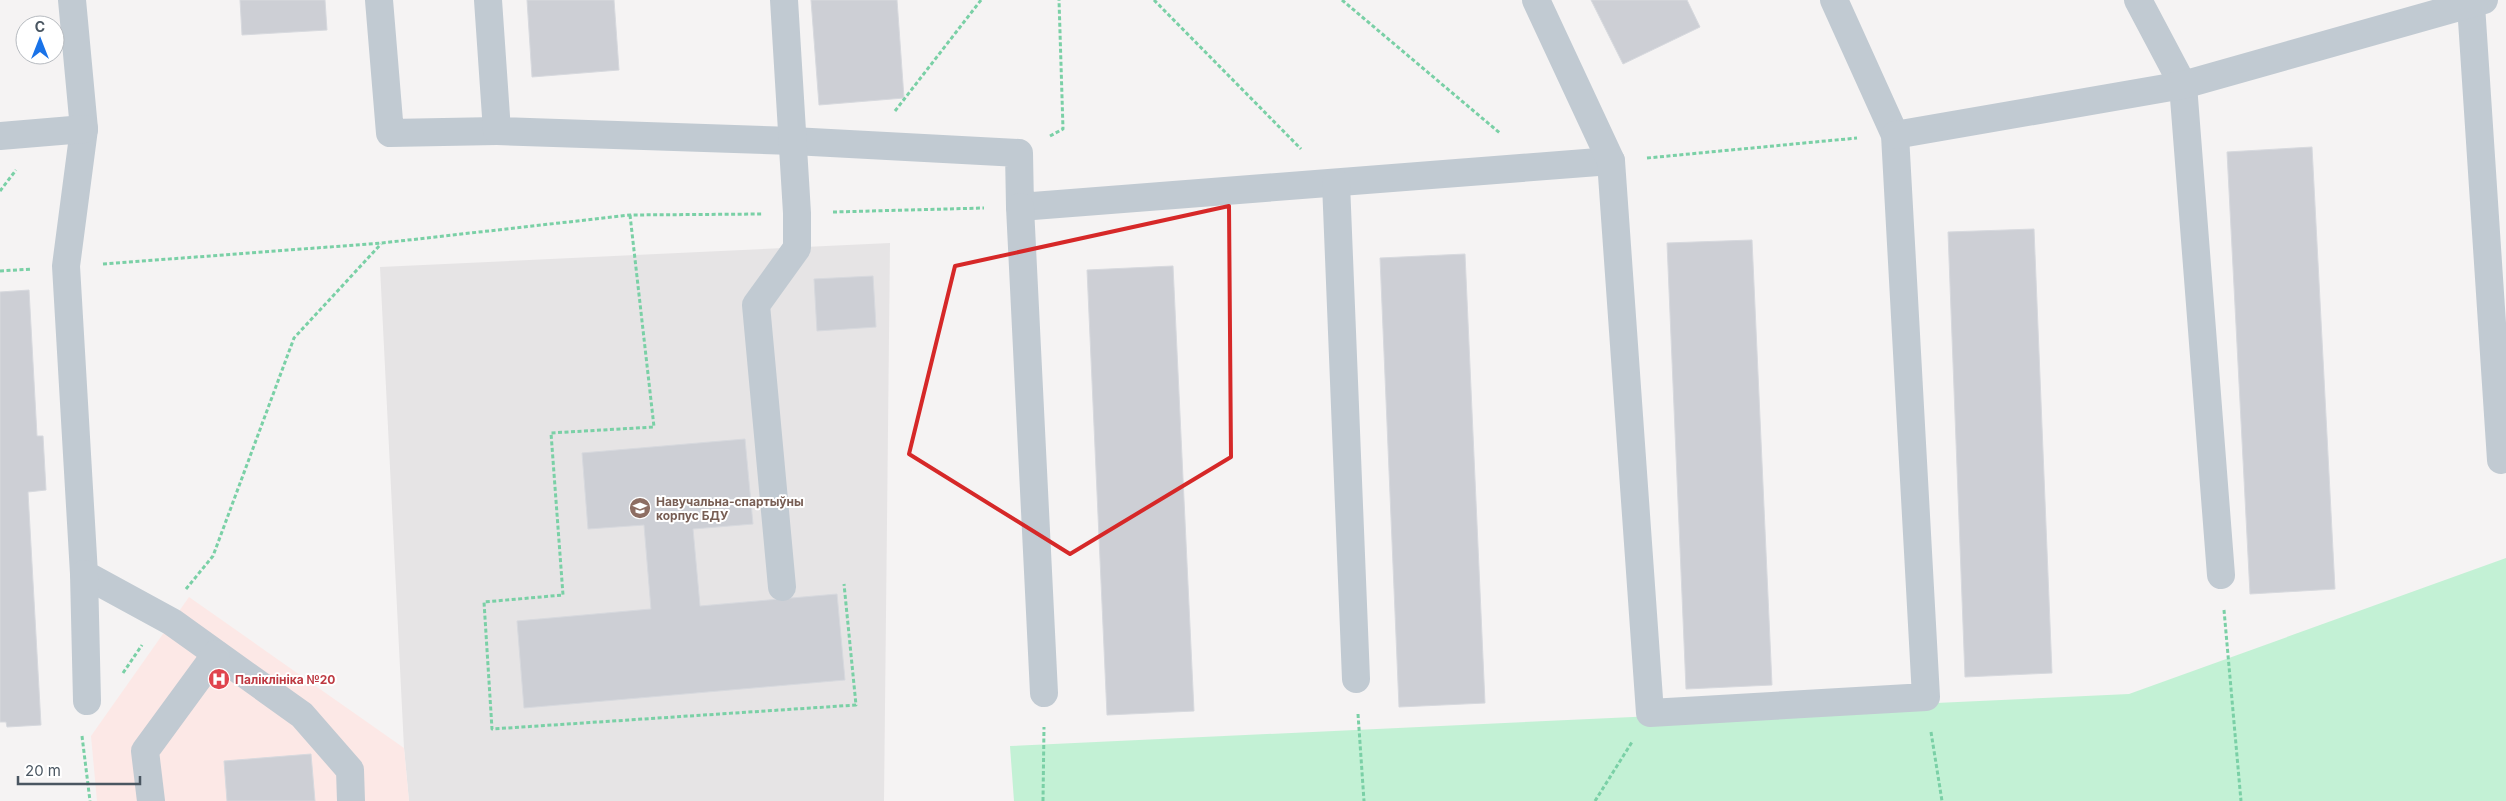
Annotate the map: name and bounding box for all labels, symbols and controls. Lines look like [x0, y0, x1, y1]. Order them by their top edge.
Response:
north arrow [15, 15, 65, 65]
text: С [35, 18, 45, 35]
place label: Навучальна-спартыўны корпус БДУ [656, 494, 804, 523]
school or university icon: Навучальна-спартыўны корпус БДУ [628, 496, 652, 520]
hospital icon: Паліклініка №20 [207, 667, 231, 691]
place label: Паліклініка №20 [235, 672, 335, 687]
scale bar [18, 754, 140, 786]
text: 20 m [25, 761, 61, 780]

